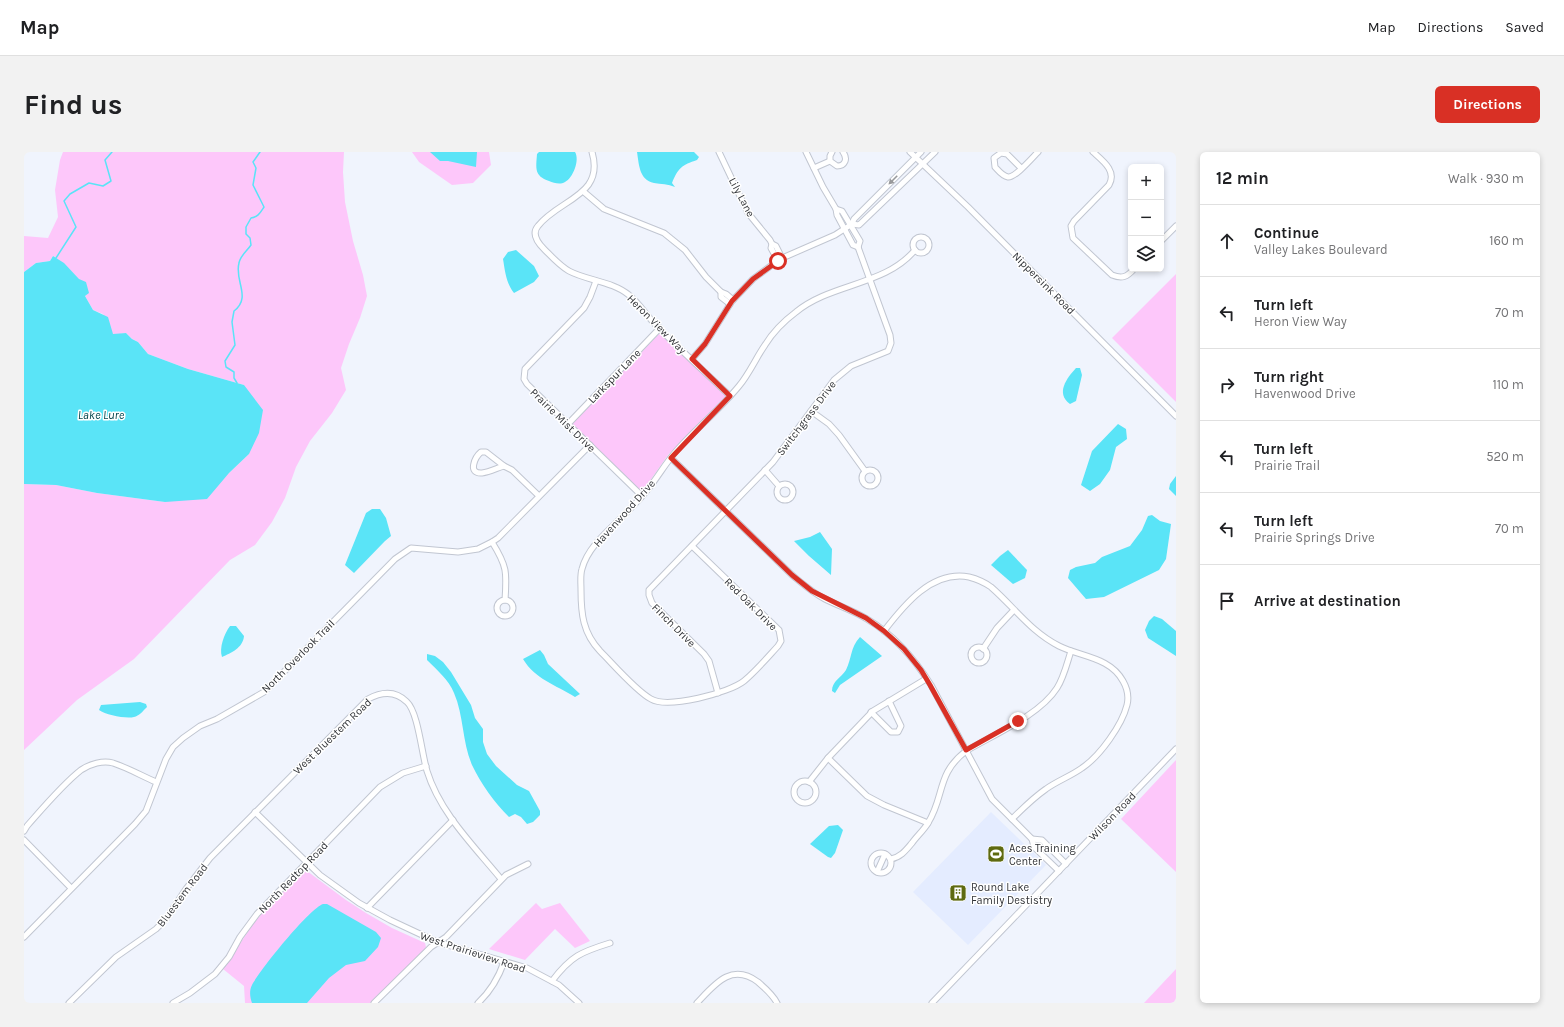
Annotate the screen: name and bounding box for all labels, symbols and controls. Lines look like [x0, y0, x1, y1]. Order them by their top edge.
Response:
text: Map [20, 17, 59, 39]
text: Map [1368, 19, 1396, 36]
text: Directions [1418, 19, 1483, 36]
text: Saved [1505, 19, 1544, 36]
button: Directions [1435, 86, 1540, 123]
text: Find us [24, 88, 123, 121]
map controls [1128, 164, 1164, 272]
button: + [1128, 164, 1164, 200]
text: 12 min [1216, 168, 1269, 188]
text: Walk · 930 m [1448, 171, 1524, 186]
street label: Lily Lane [726, 175, 757, 219]
one-way arrow [888, 175, 898, 184]
button: − [1128, 200, 1164, 236]
text: Continue [1254, 224, 1319, 242]
icon: ahead [1216, 230, 1238, 252]
text: 160 m [1489, 233, 1524, 248]
button: layers [1128, 236, 1164, 272]
text: Valley Lakes Boulevard [1254, 242, 1388, 257]
street label: Nippersink Road [1010, 249, 1078, 317]
route start [769, 252, 787, 270]
street label: Heron View Way [624, 292, 689, 357]
text: Turn left [1254, 296, 1313, 314]
icon: left [1216, 302, 1238, 324]
text: 70 m [1495, 305, 1524, 320]
text: Heron View Way [1254, 314, 1347, 329]
street label: Larkspur Lane [585, 346, 644, 406]
text: Turn right [1254, 368, 1324, 386]
icon: right [1216, 374, 1238, 396]
text: 110 m [1492, 377, 1524, 392]
street label: Switchgrass Drive [774, 378, 839, 458]
street label: Prairie Mist Drive [527, 386, 598, 455]
text: Havenwood Drive [1254, 386, 1356, 401]
water label: Lake Lure [78, 408, 125, 422]
text: Turn left [1254, 440, 1313, 458]
icon: left [1216, 446, 1238, 468]
text: 520 m [1486, 449, 1524, 464]
text: Prairie Trail [1254, 458, 1320, 473]
street label: Havenwood Drive [591, 477, 658, 550]
text: Turn left [1254, 512, 1313, 530]
icon: left [1216, 518, 1238, 540]
text: 70 m [1495, 521, 1524, 536]
text: Prairie Springs Drive [1254, 530, 1375, 545]
street label: Red Oak Drive [722, 575, 780, 634]
icon: arrive [1216, 590, 1238, 612]
text: Arrive at destination [1254, 592, 1401, 610]
street label: Finch Drive [649, 601, 698, 650]
street label: North Overlook Trail [259, 617, 338, 696]
street label: West Bluestem Road [291, 696, 374, 777]
route end [1009, 712, 1027, 730]
street label: Wilson Road [1086, 789, 1139, 843]
street label: North Redtop Road [256, 839, 331, 916]
place label: Aces Training Center [1009, 842, 1077, 868]
sports icon: Aces Training Center [986, 844, 1006, 864]
street label: Bluestem Road [154, 861, 210, 930]
place label: Round Lake Family Destistry [971, 881, 1052, 907]
building icon: Round Lake Family Destistry [948, 883, 968, 903]
street label: West Prairieview Road [418, 929, 527, 976]

